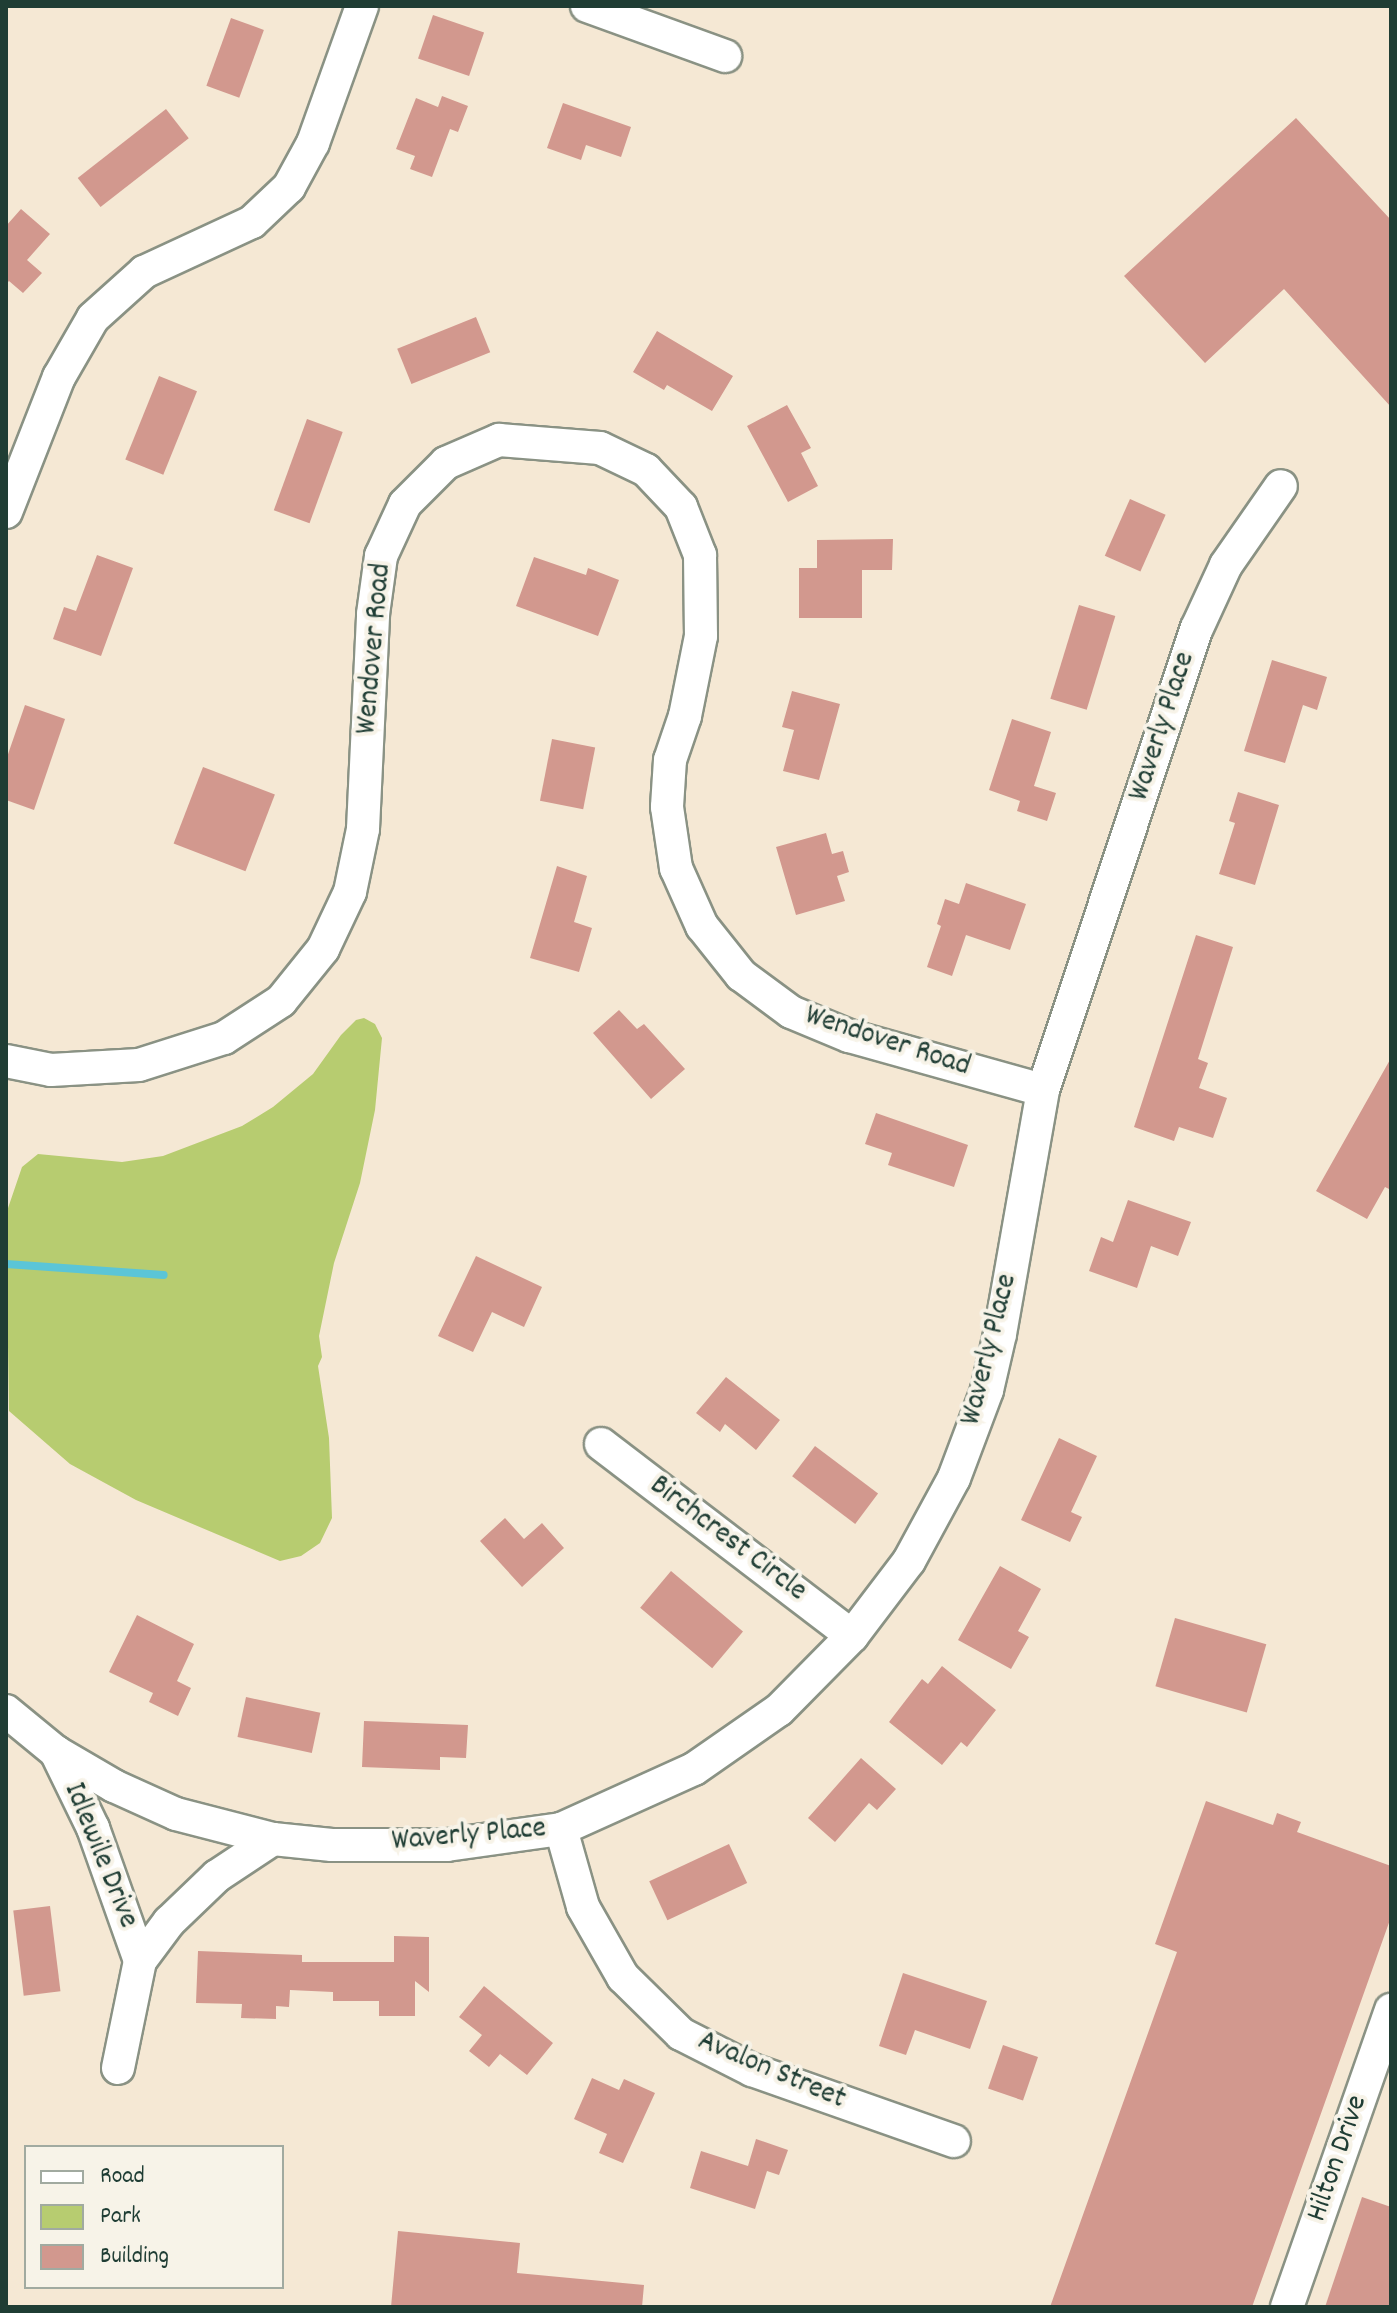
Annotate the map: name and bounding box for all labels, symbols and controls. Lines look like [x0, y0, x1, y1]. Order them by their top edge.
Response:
street label: Wendover Road [351, 562, 401, 736]
street label: Waverly Place [1123, 648, 1205, 806]
street label: Wendover Road [800, 999, 974, 1087]
street label: Waverly Place [955, 1271, 1027, 1429]
street label: Birchcrest Circle [641, 1469, 813, 1611]
street label: Idlewile Drive [54, 1778, 144, 1934]
street label: Waverly Place [391, 1812, 547, 1862]
street label: Avalon Street [692, 2025, 850, 2119]
street label: Hilton Drive [1301, 2091, 1377, 2227]
legend [24, 2145, 284, 2289]
text: Road [100, 2160, 145, 2194]
text: Park [100, 2200, 141, 2234]
text: Building [100, 2240, 169, 2274]

